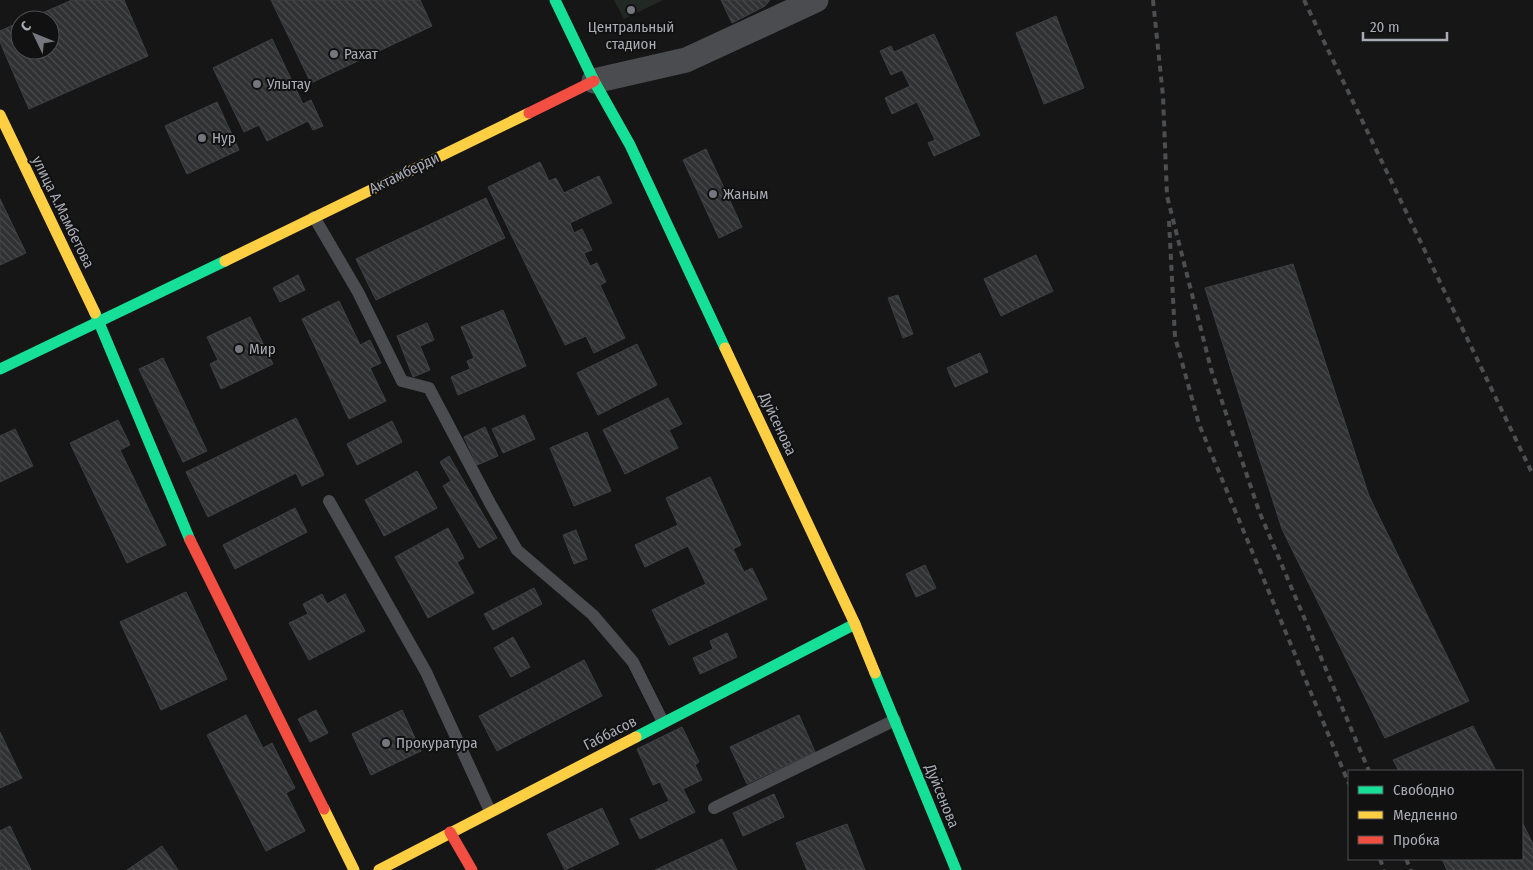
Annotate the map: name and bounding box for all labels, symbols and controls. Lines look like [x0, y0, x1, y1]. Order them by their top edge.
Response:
marker: Центральный стадион [625, 4, 637, 16]
north arrow [10, 10, 60, 60]
scale bar [1363, 10, 1447, 42]
text: С [17, 18, 35, 35]
place label: Центральный стадион [588, 18, 674, 53]
text: 20 m [1370, 18, 1400, 36]
place label: Рахат [344, 45, 379, 63]
marker: Рахат [328, 48, 340, 60]
place label: Улытау [266, 75, 311, 93]
marker: Улытау [251, 78, 263, 90]
place label: Нур [212, 129, 236, 147]
marker: Нур [196, 132, 208, 144]
street label: Актамберди [366, 148, 442, 198]
street label: улица А.Мамбетова [28, 153, 98, 271]
place label: Жаным [723, 185, 768, 203]
marker: Жаным [707, 188, 719, 200]
place label: Мир [249, 340, 276, 358]
marker: Мир [233, 343, 245, 355]
street label: Дуйсенова [755, 389, 800, 458]
street label: Габбасов [580, 712, 640, 754]
place label: Прокуратура [396, 734, 478, 752]
marker: Прокуратура [380, 737, 392, 749]
street label: Дуйсенова [921, 761, 963, 831]
legend [1348, 770, 1523, 860]
text: Свободно [1393, 781, 1455, 799]
text: Медленно [1393, 806, 1458, 824]
text: Пробка [1393, 831, 1440, 849]

